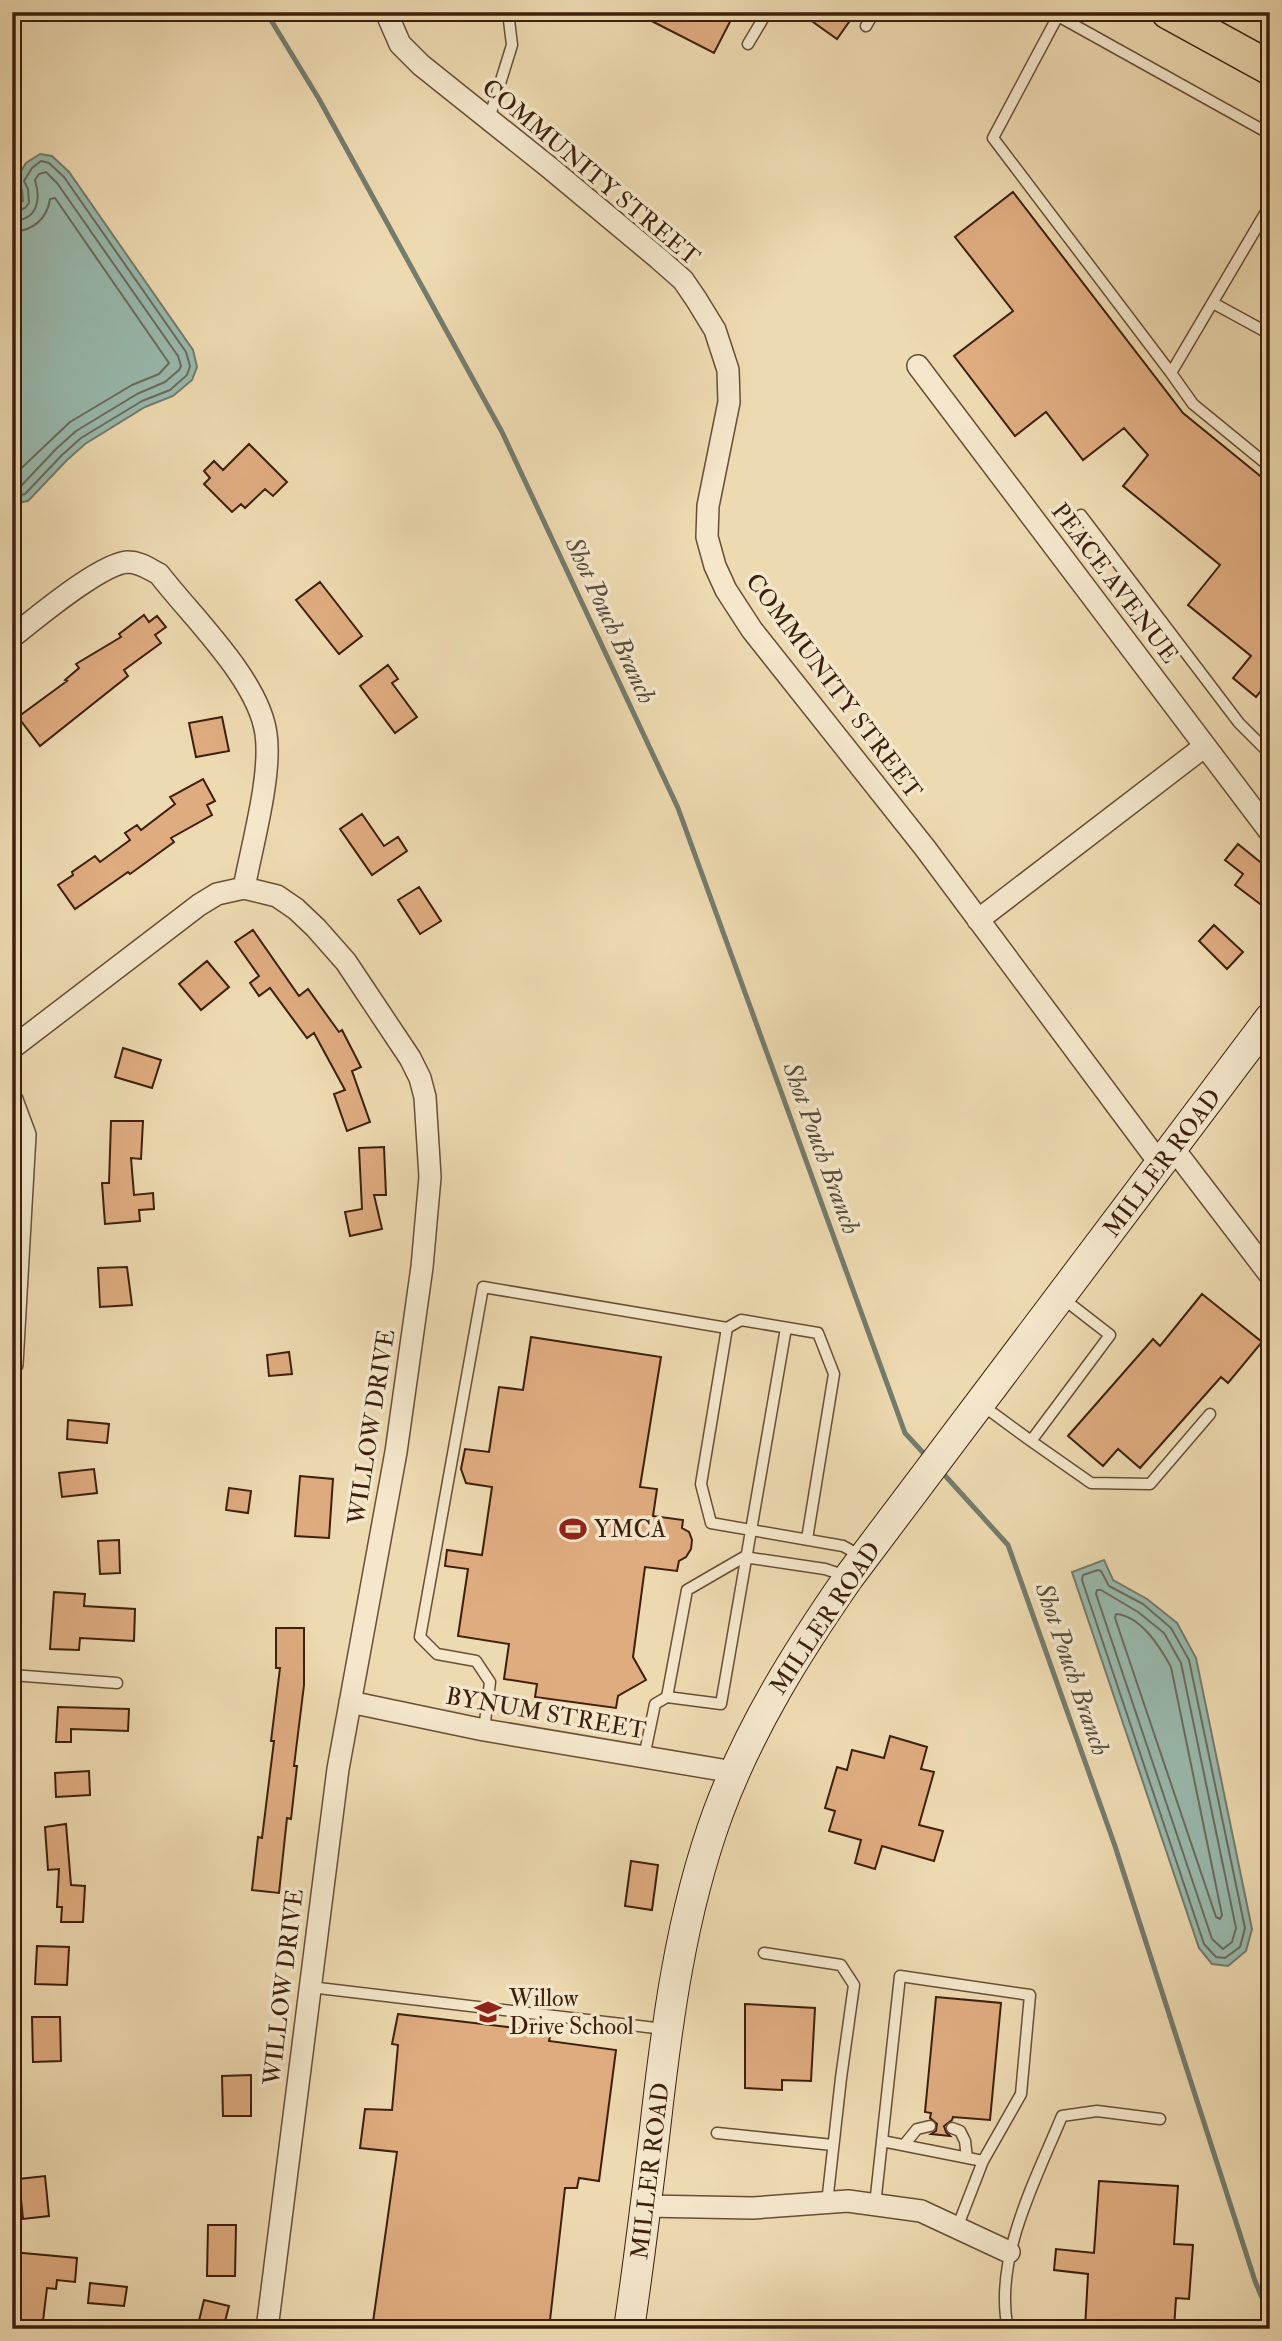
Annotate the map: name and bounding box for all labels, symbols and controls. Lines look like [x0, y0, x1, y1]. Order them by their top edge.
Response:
street label: COMMUNITY STREET [475, 72, 706, 273]
street label: PEACE AVENUE [1044, 497, 1185, 670]
water label: Shot Pouch Branch [557, 531, 663, 709]
street label: COMMUNITY STREET [738, 567, 929, 806]
water label: Shot Pouch Branch [775, 1057, 867, 1239]
street label: MILLER ROAD [1096, 1083, 1228, 1244]
street label: WILLOW DRIVE [341, 1327, 402, 1528]
sports icon: YMCA [558, 1514, 588, 1544]
place label: YMCA [594, 1514, 666, 1545]
street label: MILLER ROAD [763, 1536, 888, 1701]
water label: Shot Pouch Branch [1027, 1578, 1117, 1760]
street label: BYNUM STREET [443, 1681, 649, 1746]
street label: WILLOW DRIVE [256, 1887, 311, 2088]
place label: Willow Drive School [508, 1983, 634, 2042]
school or university icon: Willow Drive School [473, 1997, 503, 2027]
street label: MILLER ROAD [624, 2081, 677, 2261]

